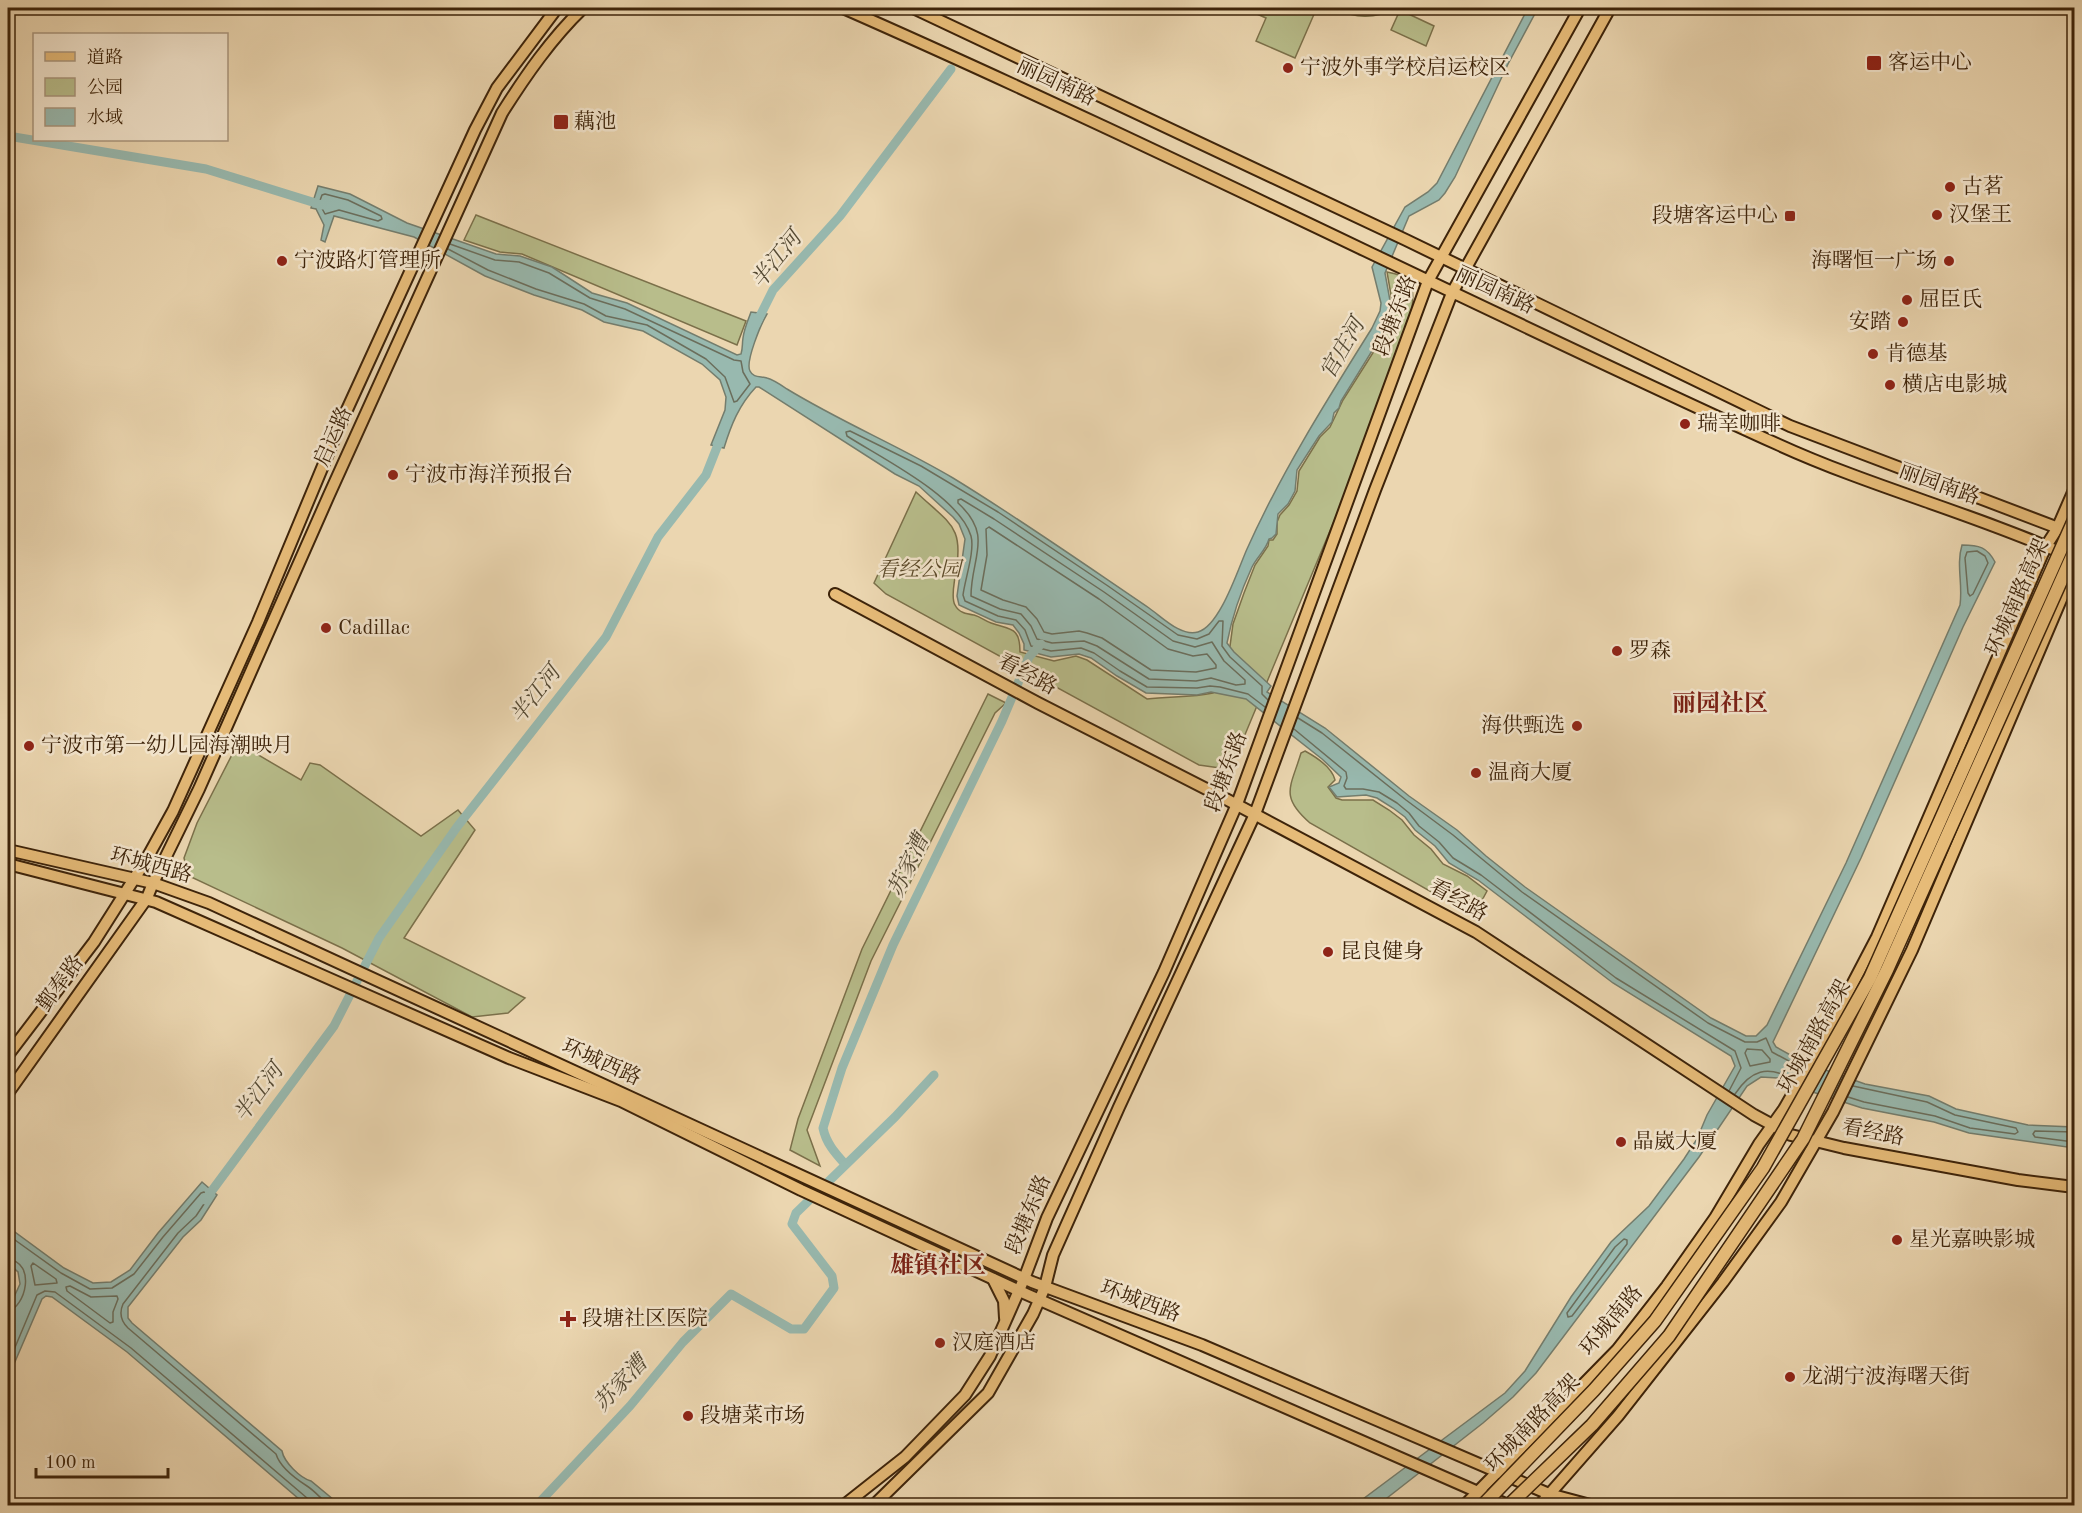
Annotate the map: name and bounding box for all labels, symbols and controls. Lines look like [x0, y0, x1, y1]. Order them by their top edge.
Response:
legend [33, 33, 228, 141]
text: 道路 [87, 47, 123, 67]
place label: 客运中心 [1888, 51, 1972, 74]
street label: 丽园南路 [1013, 54, 1099, 110]
marker: 客运中心 [1865, 54, 1883, 72]
place label: 宁波外事学校启运校区 [1300, 56, 1510, 79]
marker: 宁波外事学校启运校区 [1281, 61, 1295, 75]
text: 公园 [87, 78, 123, 97]
text: 水域 [87, 107, 123, 127]
place label: 藕池 [574, 110, 616, 133]
marker: 藕池 [552, 113, 570, 131]
place label: 古茗 [1962, 175, 2004, 198]
marker: 古茗 [1943, 180, 1957, 194]
place label: 汉堡王 [1949, 203, 2012, 226]
place label: 段塘客运中心 [1652, 204, 1778, 227]
marker: 汉堡王 [1930, 208, 1944, 222]
marker: 段塘客运中心 [1783, 209, 1797, 223]
water label: 半江河 [746, 223, 809, 293]
place label: 宁波路灯管理所 [294, 249, 441, 272]
place label: 海曙恒一广场 [1811, 249, 1937, 272]
marker: 宁波路灯管理所 [275, 254, 289, 268]
marker: 海曙恒一广场 [1942, 254, 1956, 268]
street label: 丽园南路 [1452, 262, 1538, 318]
street label: 段塘东路 [1369, 272, 1421, 359]
place label: 屈臣氏 [1919, 288, 1982, 311]
marker: 屈臣氏 [1900, 293, 1914, 307]
water label: 官庄河 [1315, 310, 1371, 383]
place label: 安踏 [1849, 310, 1891, 333]
marker: 安踏 [1896, 315, 1910, 329]
place label: 肯德基 [1885, 342, 1948, 365]
marker: 肯德基 [1866, 347, 1880, 361]
place label: 横店电影城 [1902, 373, 2007, 396]
marker: 横店电影城 [1883, 378, 1897, 392]
street label: 启运路 [310, 403, 356, 470]
place label: 瑞幸咖啡 [1697, 412, 1781, 435]
marker: 瑞幸咖啡 [1678, 417, 1692, 431]
street label: 丽园南路 [1896, 459, 1983, 509]
place label: 宁波市海洋预报台 [405, 463, 573, 486]
marker: 宁波市海洋预报台 [386, 468, 400, 482]
street label: 环城南路高架 [1981, 535, 2053, 660]
park label: 看经公园 [877, 558, 964, 581]
place label: Cadillac [338, 618, 410, 639]
marker: Cadillac [319, 621, 333, 635]
place label: 罗森 [1629, 639, 1671, 662]
marker: 罗森 [1610, 644, 1624, 658]
street label: 看经路 [994, 649, 1061, 699]
water label: 半江河 [505, 658, 567, 728]
district label: 丽园社区 [1672, 690, 1768, 717]
place label: 海供甄选 [1481, 714, 1565, 737]
marker: 海供甄选 [1570, 719, 1584, 733]
street label: 段塘东路 [1201, 728, 1251, 815]
place label: 宁波市第一幼儿园海潮映月 [41, 734, 293, 757]
marker: 宁波市第一幼儿园海潮映月 [22, 739, 36, 753]
place label: 温商大厦 [1488, 761, 1572, 784]
marker: 温商大厦 [1469, 766, 1483, 780]
water label: 苏家漕 [883, 827, 935, 901]
street label: 环城西路 [108, 843, 195, 887]
street label: 看经路 [1425, 875, 1492, 925]
place label: 昆良健身 [1340, 940, 1424, 963]
marker: 昆良健身 [1321, 945, 1335, 959]
street label: 鄞奉路 [32, 951, 88, 1016]
street label: 环城南路高架 [1774, 976, 1855, 1097]
street label: 环城西路 [558, 1034, 644, 1090]
water label: 半江河 [229, 1056, 290, 1126]
street label: 看经路 [1840, 1115, 1906, 1149]
place label: 晶崴大厦 [1633, 1130, 1717, 1153]
marker: 晶崴大厦 [1614, 1135, 1628, 1149]
street label: 段塘东路 [1001, 1171, 1055, 1258]
place label: 星光嘉映影城 [1909, 1228, 2035, 1251]
marker: 星光嘉映影城 [1890, 1233, 1904, 1247]
district label: 雄镇社区 [890, 1252, 986, 1279]
street label: 环城西路 [1097, 1276, 1184, 1326]
street label: 环城南路 [1575, 1281, 1647, 1360]
place label: 段塘社区医院 [582, 1307, 708, 1330]
marker: 段塘社区医院 [559, 1310, 577, 1328]
place label: 汉庭酒店 [952, 1331, 1036, 1354]
marker: 汉庭酒店 [933, 1336, 947, 1350]
water label: 苏家漕 [589, 1348, 654, 1416]
place label: 龙湖宁波海曙天街 [1802, 1365, 1970, 1388]
street label: 环城南路高架 [1480, 1370, 1584, 1477]
marker: 龙湖宁波海曙天街 [1783, 1370, 1797, 1384]
place label: 段塘菜市场 [700, 1404, 805, 1427]
marker: 段塘菜市场 [681, 1409, 695, 1423]
scale bar [36, 1441, 168, 1479]
text: 100 m [45, 1454, 96, 1472]

